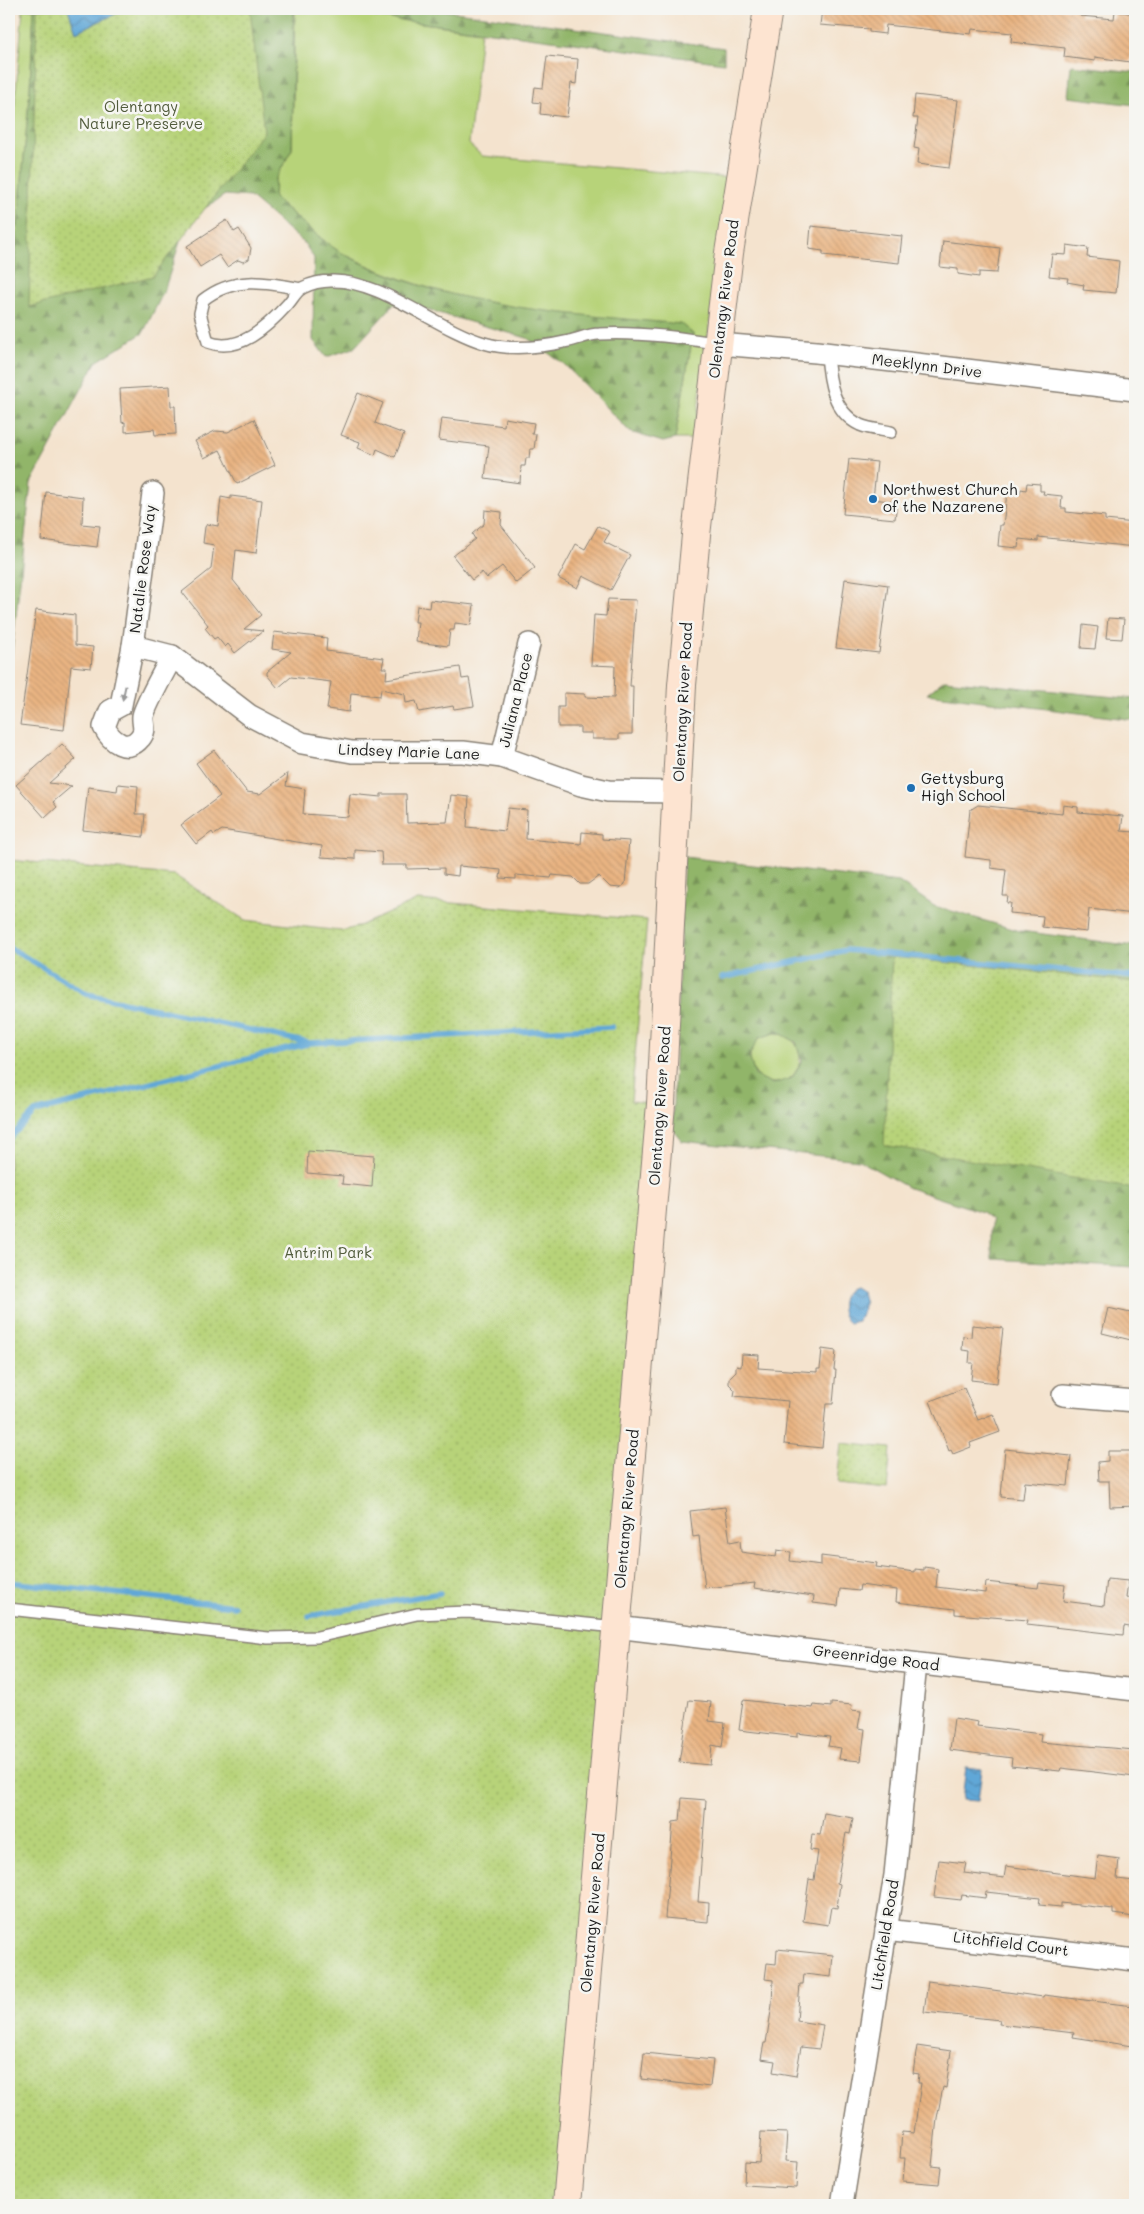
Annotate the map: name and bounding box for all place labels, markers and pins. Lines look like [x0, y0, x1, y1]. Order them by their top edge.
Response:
place label: Northwest Church of the Nazarene [883, 479, 1017, 516]
marker: Northwest Church of the Nazarene [867, 493, 879, 505]
place label: Gettysburg High School [921, 768, 1006, 805]
marker: Gettysburg High School [905, 782, 917, 794]

